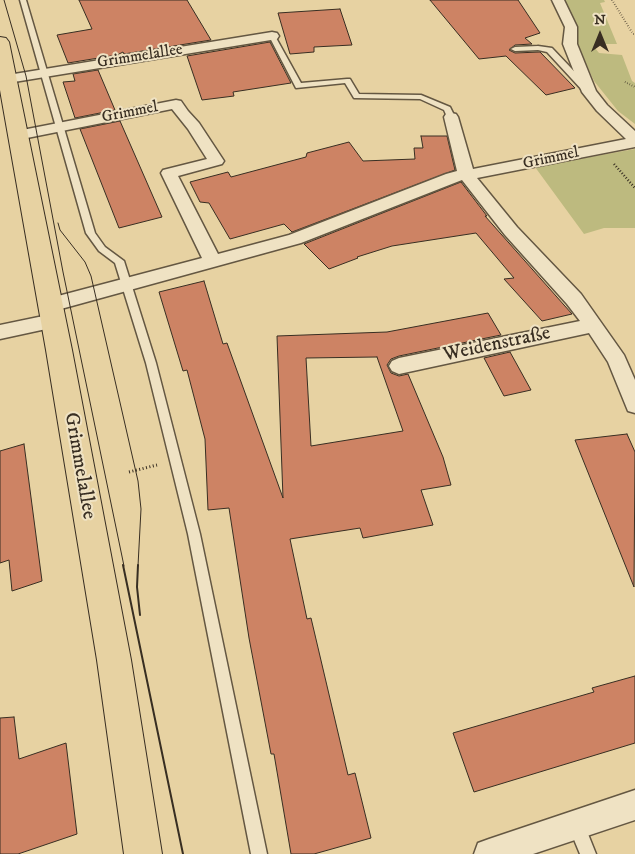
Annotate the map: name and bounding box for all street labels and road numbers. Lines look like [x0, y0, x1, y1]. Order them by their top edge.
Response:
street label: Grimmelallee [96, 41, 184, 73]
street label: Grimmel [100, 98, 160, 128]
street label: Grimmel [521, 144, 581, 174]
street label: Weidenstraße [441, 322, 553, 368]
street label: Grimmelallee [58, 411, 100, 521]

